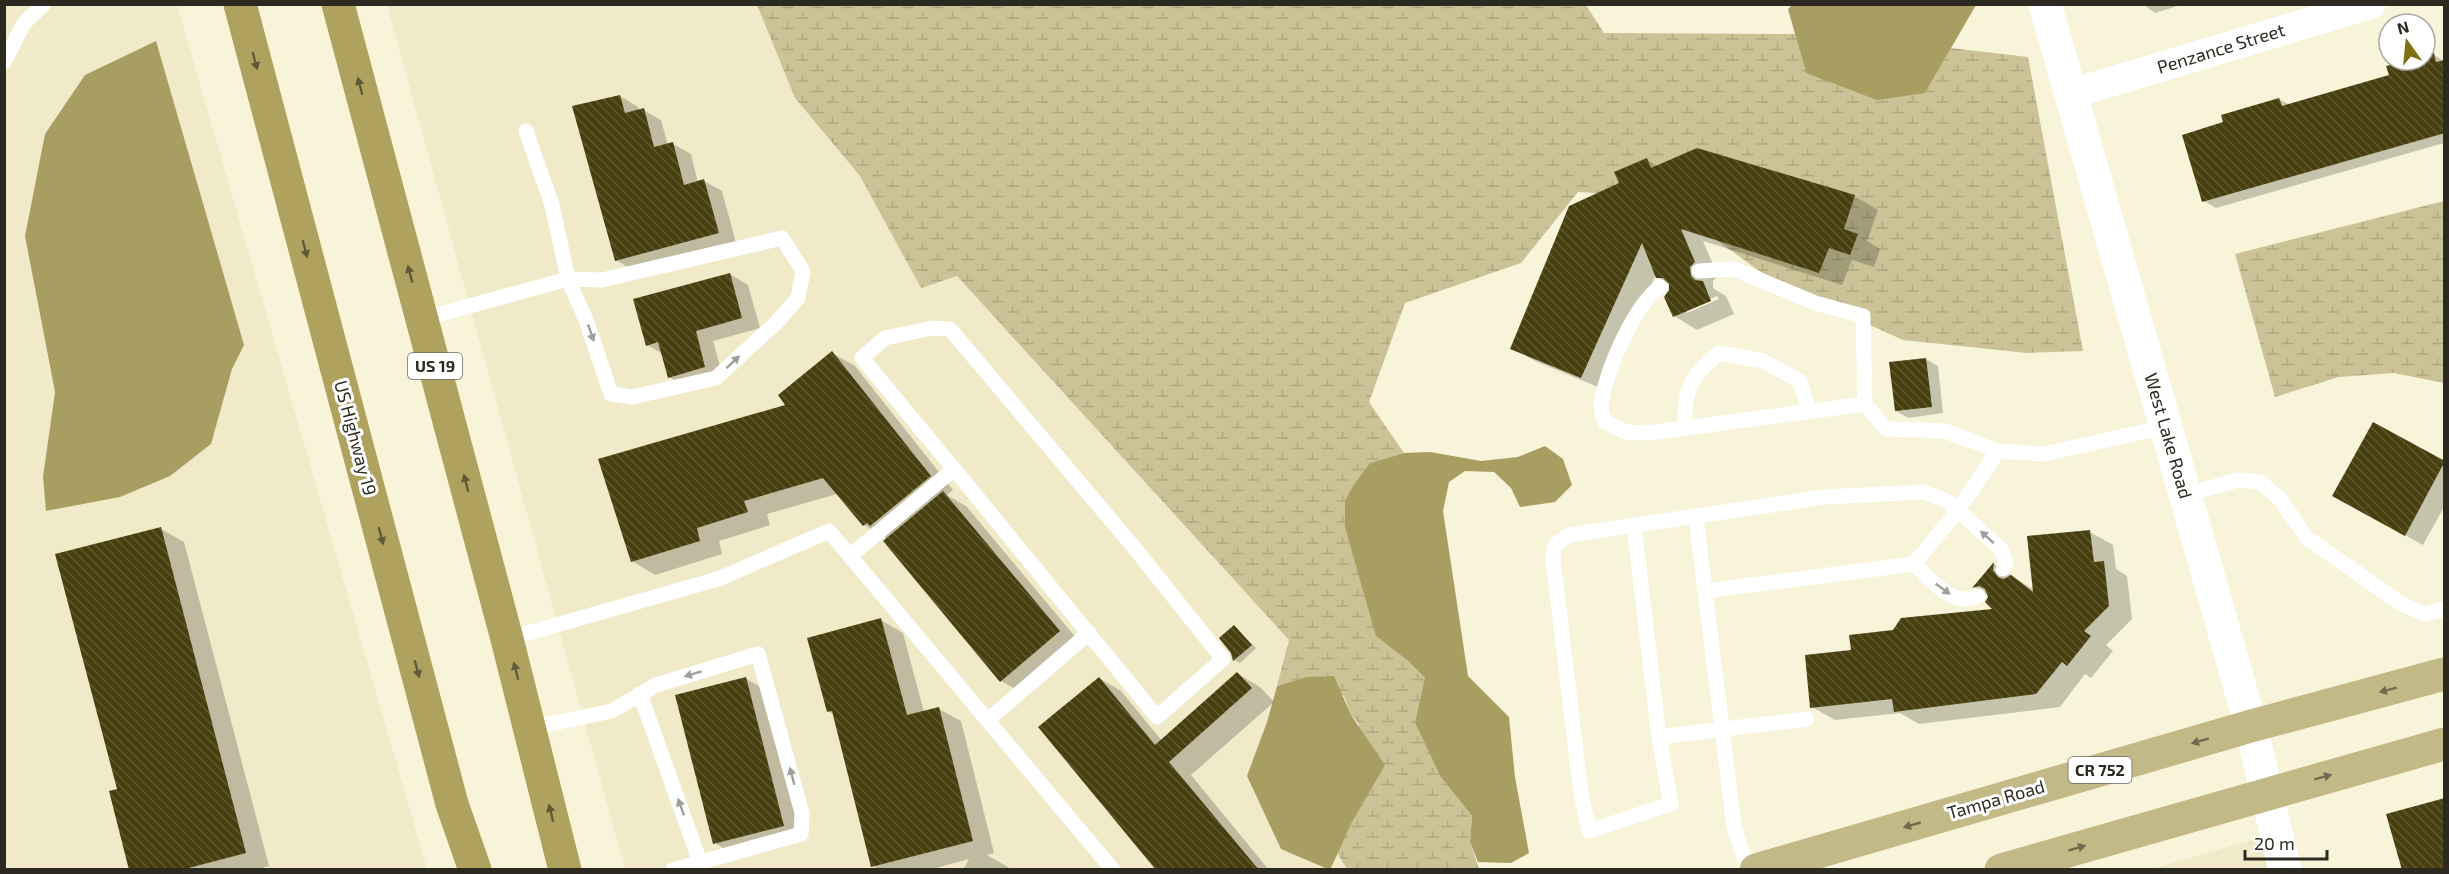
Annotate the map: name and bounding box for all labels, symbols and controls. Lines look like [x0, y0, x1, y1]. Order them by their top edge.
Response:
north arrow [2377, 12, 2437, 72]
text: N [2395, 16, 2411, 38]
street label: Penzance Street [2154, 18, 2287, 78]
one-way arrow [251, 52, 260, 70]
one-way arrow [355, 77, 364, 95]
one-way arrow [301, 240, 311, 259]
one-way arrow [405, 265, 414, 283]
one-way arrow [586, 324, 596, 342]
road number: US 19 [408, 353, 462, 379]
one-way arrow [725, 356, 740, 369]
street label: West Lake Road [2141, 370, 2197, 501]
street label: US Highway 19 [330, 378, 382, 498]
one-way arrow [461, 474, 470, 492]
one-way arrow [377, 526, 387, 545]
one-way arrow [1980, 530, 1995, 544]
one-way arrow [1936, 583, 1951, 595]
one-way arrow [412, 660, 422, 678]
one-way arrow [510, 662, 520, 681]
one-way arrow [684, 670, 702, 679]
one-way arrow [2379, 685, 2397, 695]
one-way arrow [2191, 737, 2209, 746]
road number: CR 752 [2068, 757, 2132, 783]
one-way arrow [787, 767, 796, 785]
one-way arrow [2314, 772, 2332, 781]
street label: Tampa Road [1945, 775, 2047, 823]
one-way arrow [675, 798, 685, 816]
one-way arrow [546, 803, 556, 822]
one-way arrow [1903, 821, 1921, 830]
scale bar [2245, 823, 2328, 861]
text: 20 m [2254, 832, 2295, 854]
one-way arrow [2068, 843, 2086, 852]

